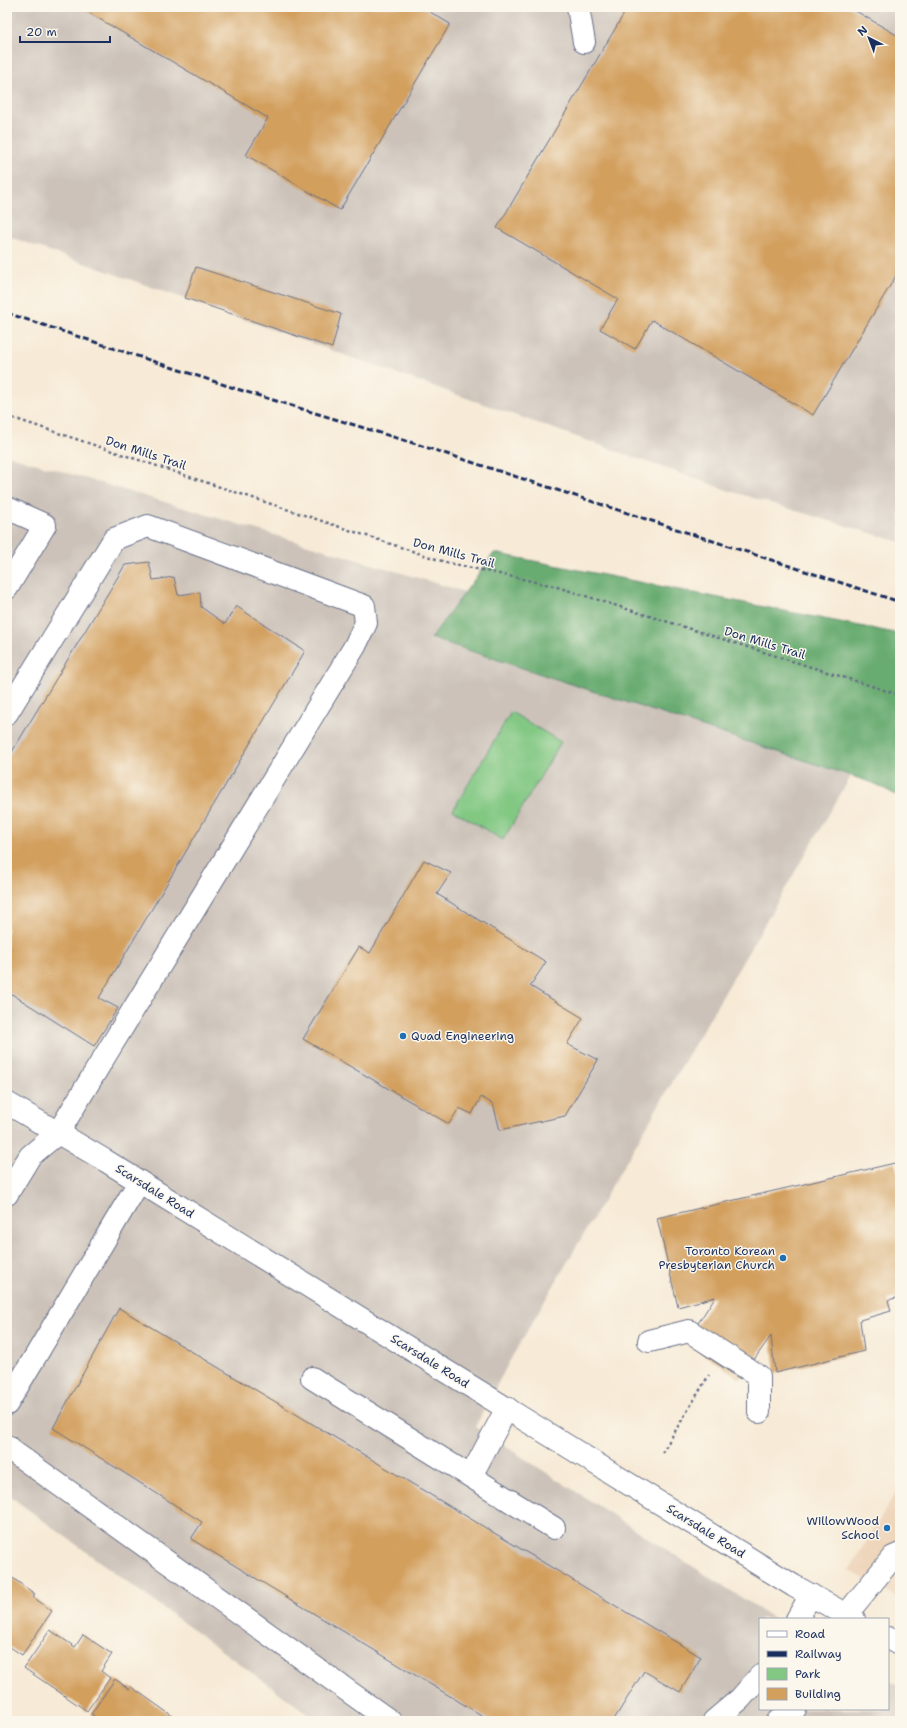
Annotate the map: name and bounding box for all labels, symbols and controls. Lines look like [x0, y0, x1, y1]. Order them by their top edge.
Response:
scale bar [20, 18, 110, 44]
north arrow [849, 18, 889, 58]
text: N [854, 22, 871, 39]
text: 20 m [26, 24, 57, 40]
street label: Don Mills Trail [104, 432, 189, 474]
street label: Don Mills Trail [411, 534, 497, 572]
street label: Don Mills Trail [722, 623, 808, 663]
place label: Quad Engineering [411, 1028, 514, 1044]
marker: Quad Engineering [398, 1031, 408, 1041]
street label: Scarsdale Road [113, 1160, 198, 1222]
place label: Toronto Korean Presbyterian Church [659, 1243, 775, 1273]
marker: Toronto Korean Presbyterian Church [778, 1253, 788, 1263]
street label: Scarsdale Road [388, 1330, 473, 1392]
street label: Scarsdale Road [664, 1500, 749, 1562]
place label: WillowWood School [806, 1513, 879, 1543]
marker: WillowWood School [882, 1523, 892, 1533]
legend [759, 1618, 889, 1710]
text: Road [795, 1626, 826, 1642]
text: Railway [795, 1646, 842, 1662]
text: Park [795, 1666, 821, 1682]
text: Building [795, 1686, 841, 1702]

